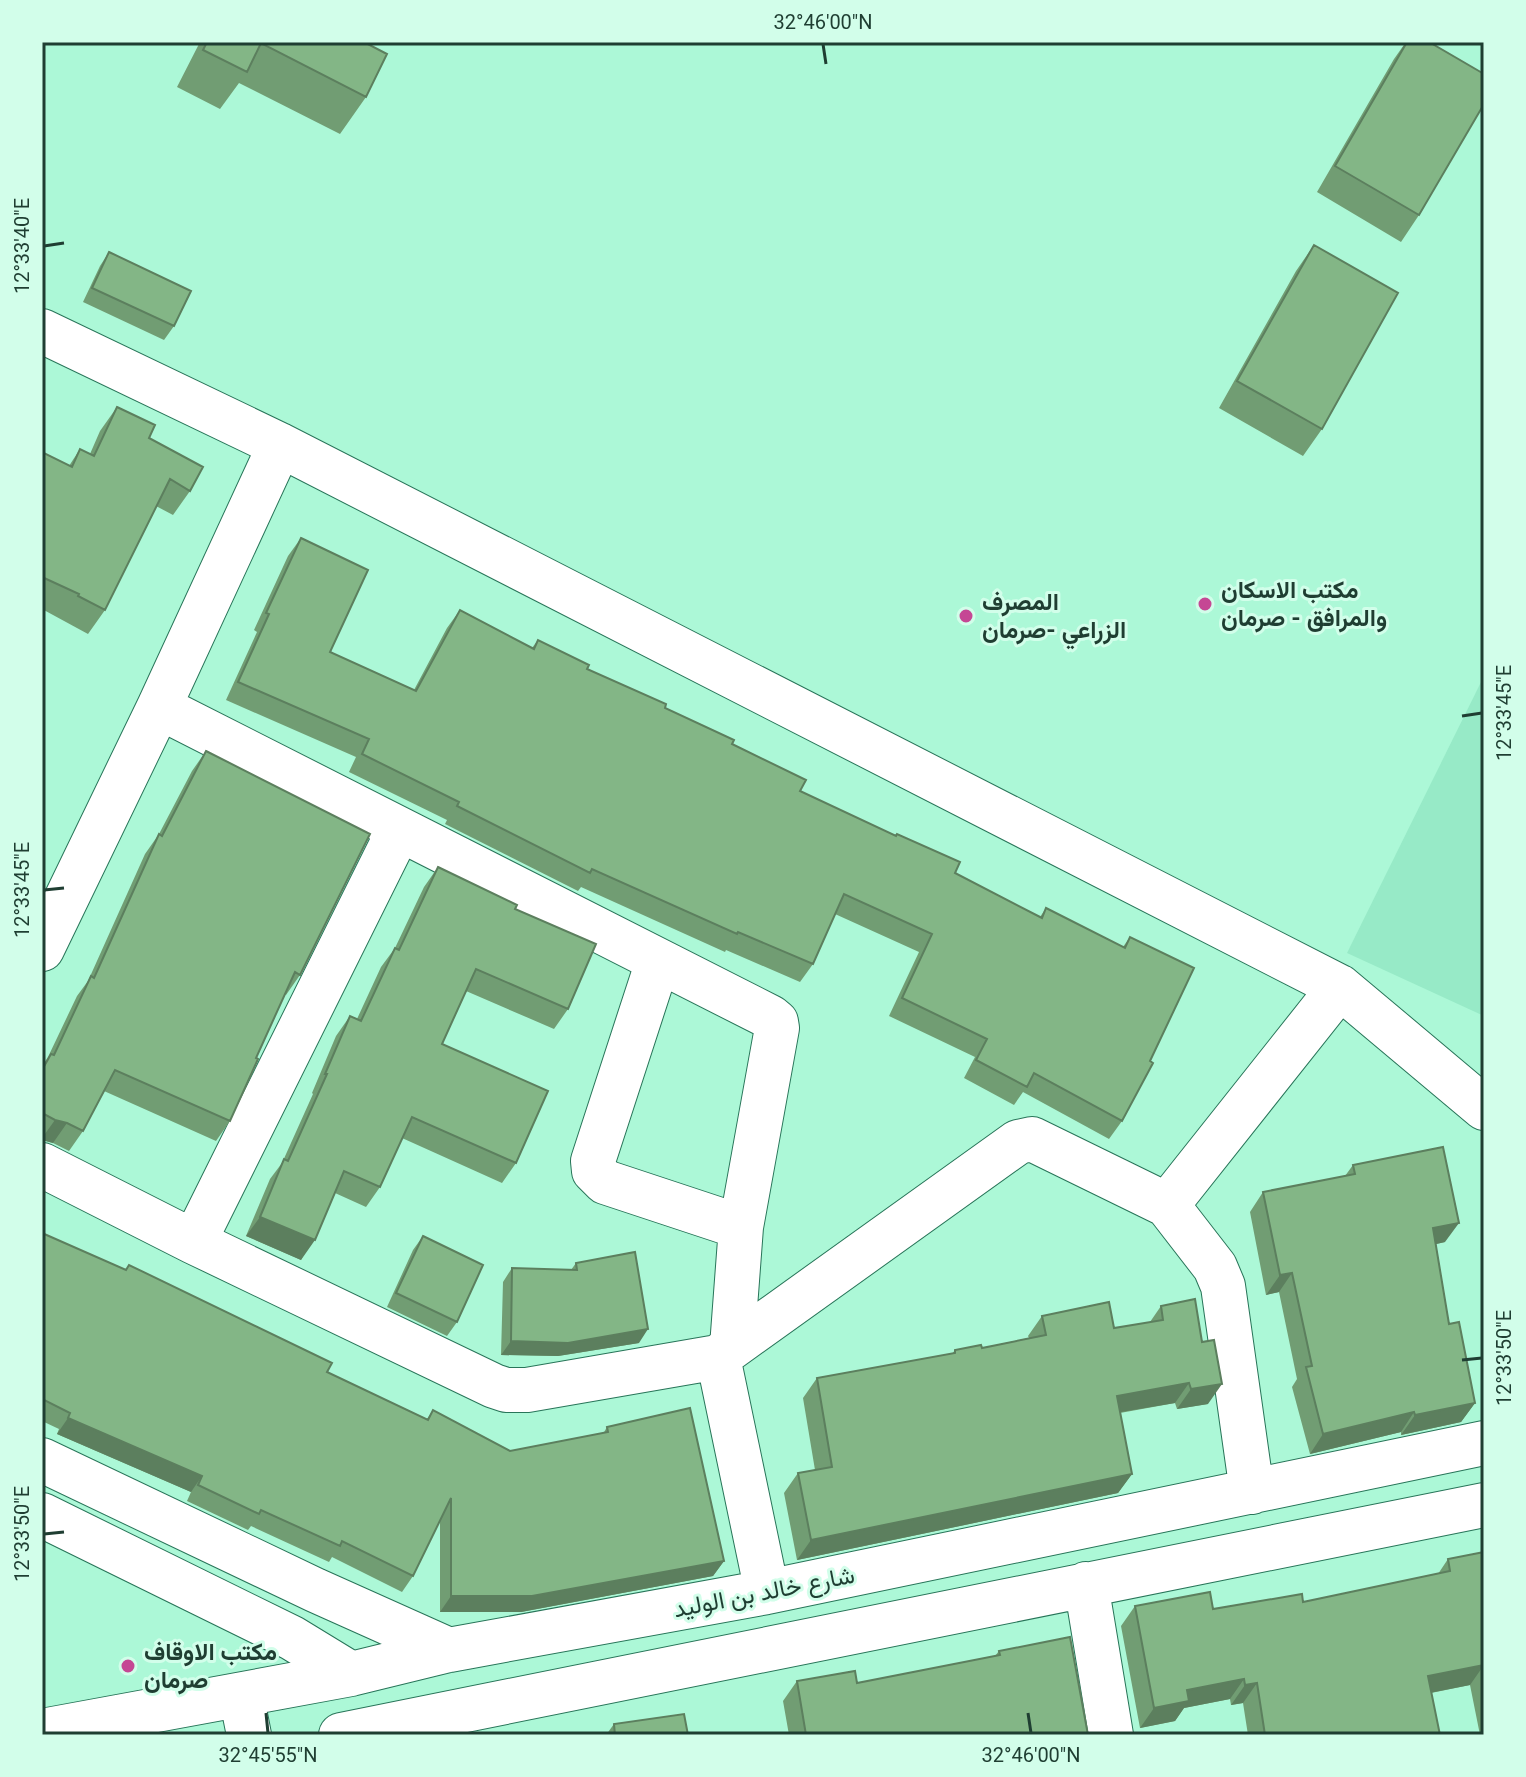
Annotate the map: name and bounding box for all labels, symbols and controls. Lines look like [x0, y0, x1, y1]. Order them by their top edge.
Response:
text: 32°46'00"N [773, 10, 873, 34]
text: 12°33'40"E [10, 198, 34, 294]
place label: مكتب الاسكان والمرافق - صرمان [1221, 576, 1387, 633]
place label: المصرف الزراعي -صرمان [982, 588, 1126, 650]
marker: مكتب الاسكان والمرافق - صرمان [1196, 595, 1214, 613]
marker: المصرف الزراعي -صرمان [957, 607, 975, 625]
text: 12°33'45"E [1492, 665, 1516, 761]
text: 12°33'45"E [10, 842, 34, 938]
text: 12°33'50"E [1492, 1310, 1516, 1406]
text: 12°33'50"E [10, 1486, 34, 1582]
street label: شارع خالد بن الوليد [671, 1561, 857, 1625]
place label: مكتب الاوقاف صرمان [144, 1638, 277, 1695]
marker: مكتب الاوقاف صرمان [119, 1657, 137, 1675]
text: 32°45'55"N [218, 1743, 318, 1767]
text: 32°46'00"N [981, 1743, 1081, 1767]

